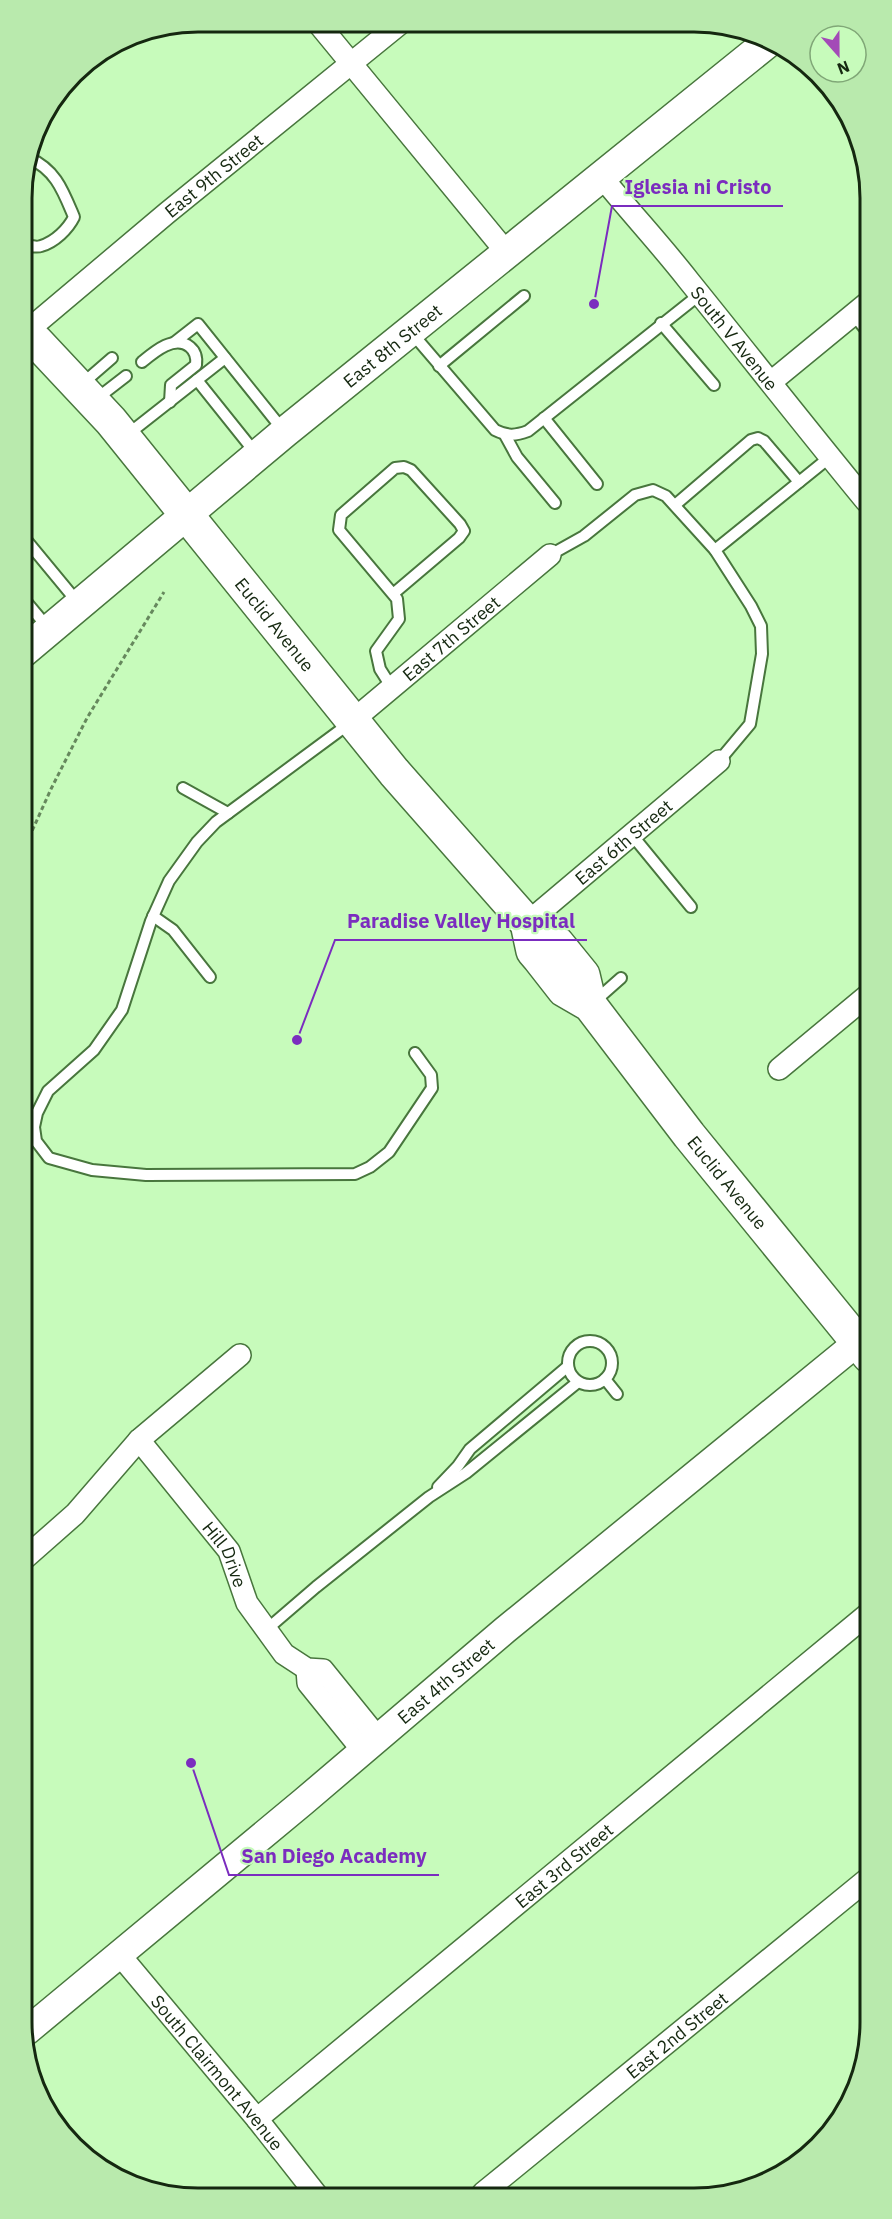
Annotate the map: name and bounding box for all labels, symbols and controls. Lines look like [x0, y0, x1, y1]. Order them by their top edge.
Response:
north arrow [808, 24, 868, 84]
text: N [834, 57, 852, 79]
street label: East 9th Street [160, 128, 267, 222]
callout: Iglesia ni Cristo [612, 168, 783, 206]
text: Iglesia ni Cristo [625, 173, 771, 200]
street label: South V Avenue [686, 281, 783, 395]
street label: East 8th Street [338, 299, 446, 392]
street label: Euclid Avenue [230, 573, 320, 676]
street label: East 7th Street [397, 591, 504, 686]
street label: East 6th Street [570, 794, 677, 889]
callout: Paradise Valley Hospital [335, 902, 587, 940]
text: Paradise Valley Hospital [347, 907, 575, 934]
street label: Euclid Avenue [683, 1131, 773, 1234]
street label: Hill Drive [198, 1516, 252, 1590]
street label: East 4th Street [392, 1633, 499, 1728]
street label: East 3rd Street [510, 1818, 618, 1913]
callout: San Diego Academy [229, 1837, 439, 1875]
text: San Diego Academy [241, 1842, 427, 1869]
street label: East 2nd Street [621, 1987, 732, 2083]
street label: South Clairmont Avenue [146, 1990, 289, 2155]

